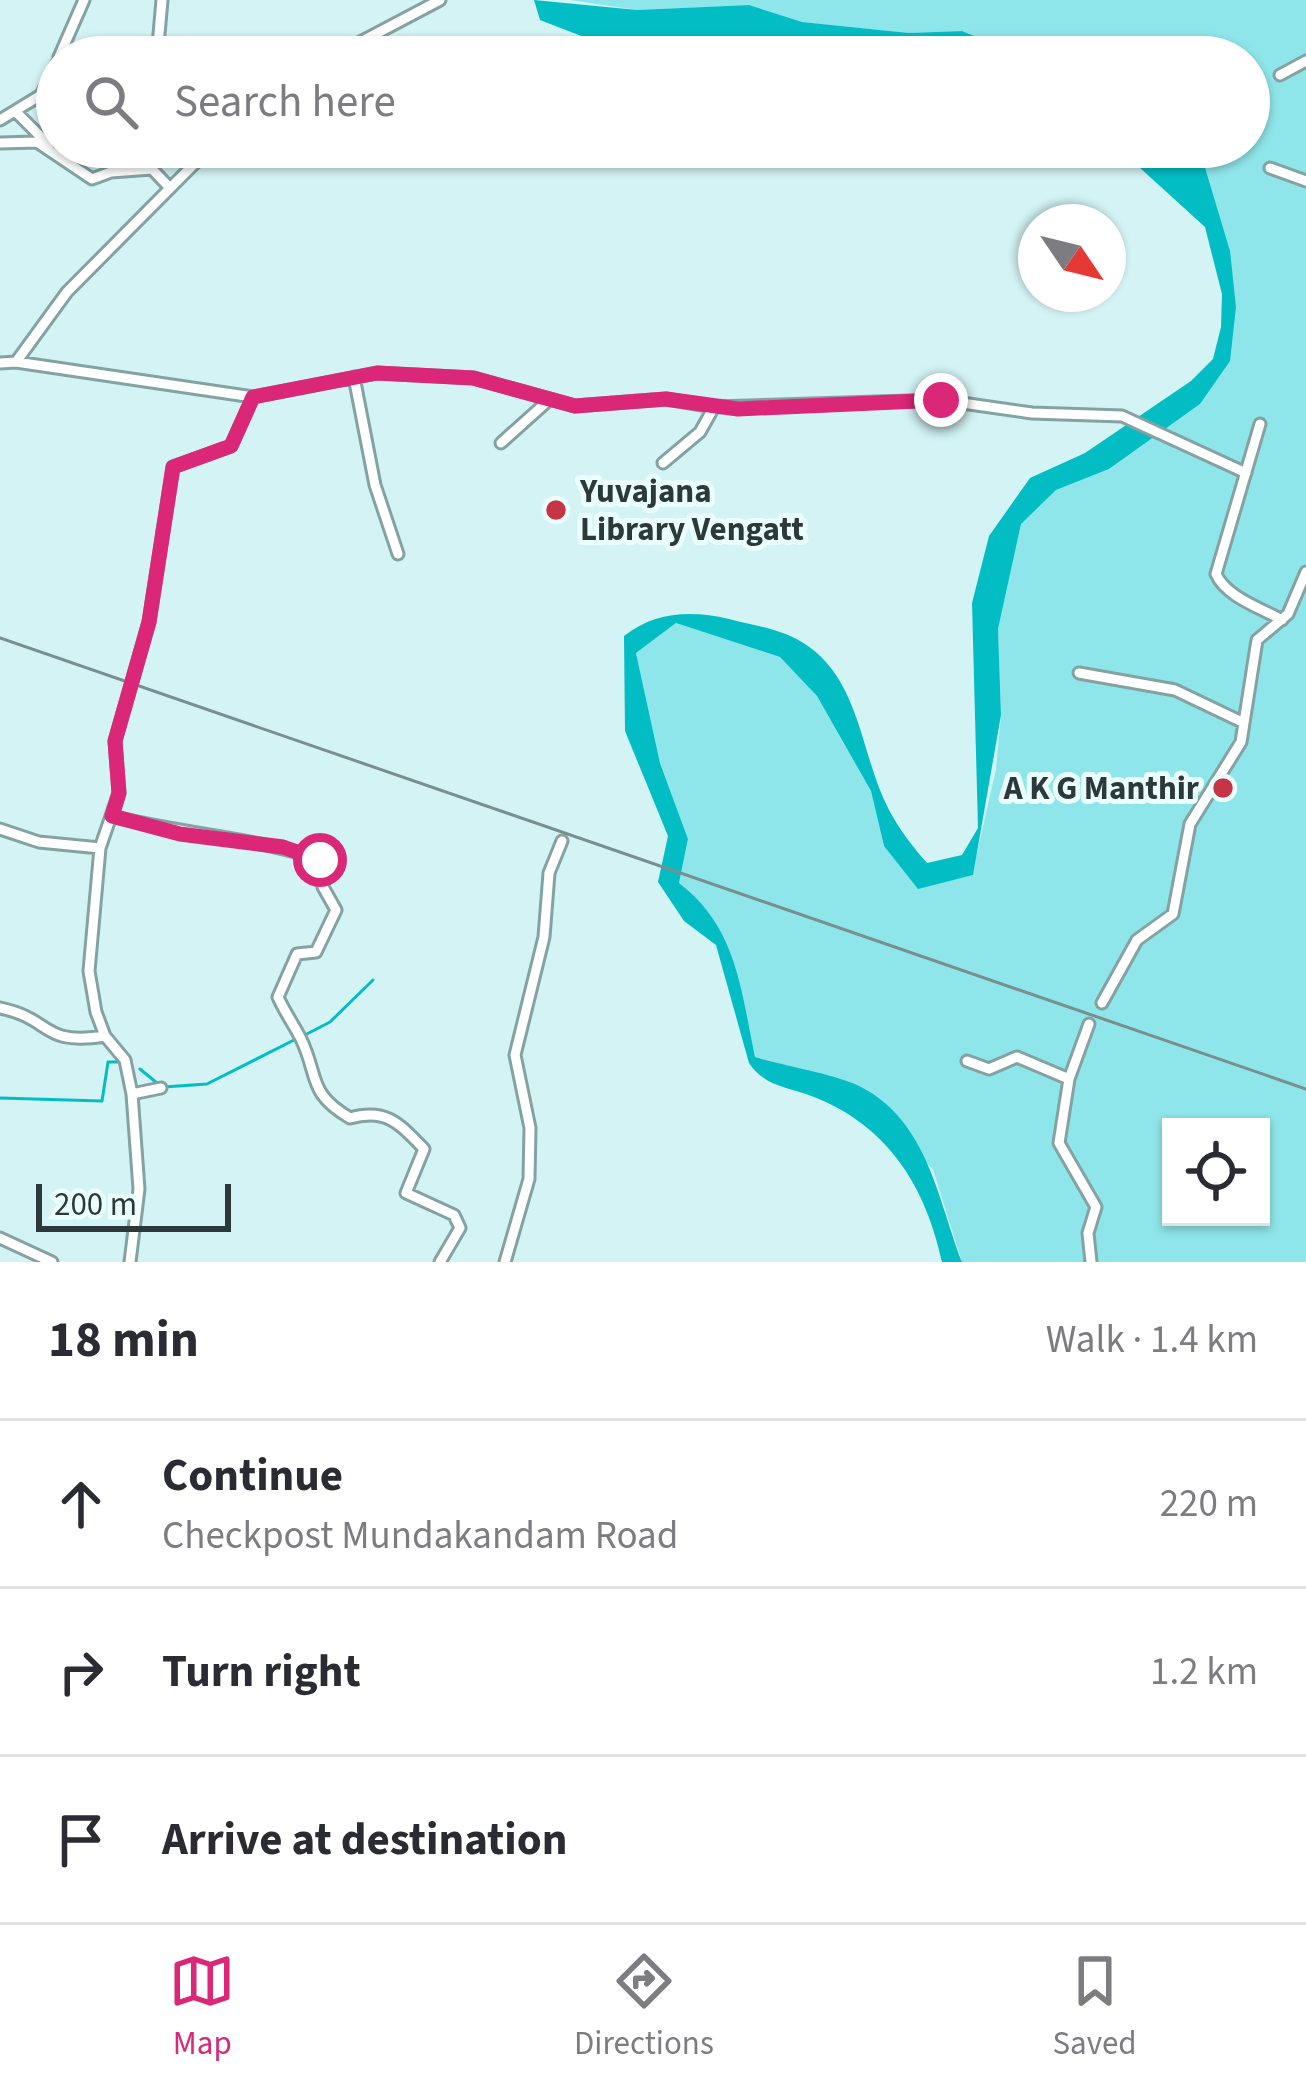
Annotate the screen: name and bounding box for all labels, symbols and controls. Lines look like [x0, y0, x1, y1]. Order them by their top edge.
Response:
search box [36, 36, 1270, 168]
icon: search [78, 69, 144, 135]
text: Search here [174, 70, 396, 134]
north arrow [1018, 204, 1126, 312]
route end [914, 373, 968, 427]
place label: Yuvajana Library Vengatt [579, 468, 804, 553]
marker: Yuvajana Library Vengatt [543, 497, 569, 523]
place label: A K G Manthir [1003, 765, 1200, 812]
marker: A K G Manthir [1210, 775, 1236, 801]
route start [293, 833, 347, 887]
map controls [1162, 1118, 1270, 1226]
button: locate [1162, 1118, 1270, 1226]
scale bar [36, 1178, 231, 1231]
text: 200 m [54, 1181, 137, 1228]
text: 18 min [48, 1304, 199, 1376]
text: Walk · 1.4 km [1046, 1312, 1258, 1368]
text: Continue [162, 1444, 343, 1508]
icon: ahead [48, 1471, 114, 1537]
text: 220 m [1160, 1476, 1258, 1532]
text: Checkpost Mundakandam Road [162, 1508, 678, 1564]
icon: right [48, 1639, 114, 1705]
text: Turn right [162, 1640, 361, 1704]
text: 1.2 km [1150, 1644, 1258, 1700]
icon: arrive [48, 1807, 114, 1873]
text: Arrive at destination [162, 1808, 567, 1872]
tab: Map [169, 1948, 235, 2067]
tab: Directions [574, 1948, 714, 2067]
tab: Saved [1052, 1948, 1137, 2067]

